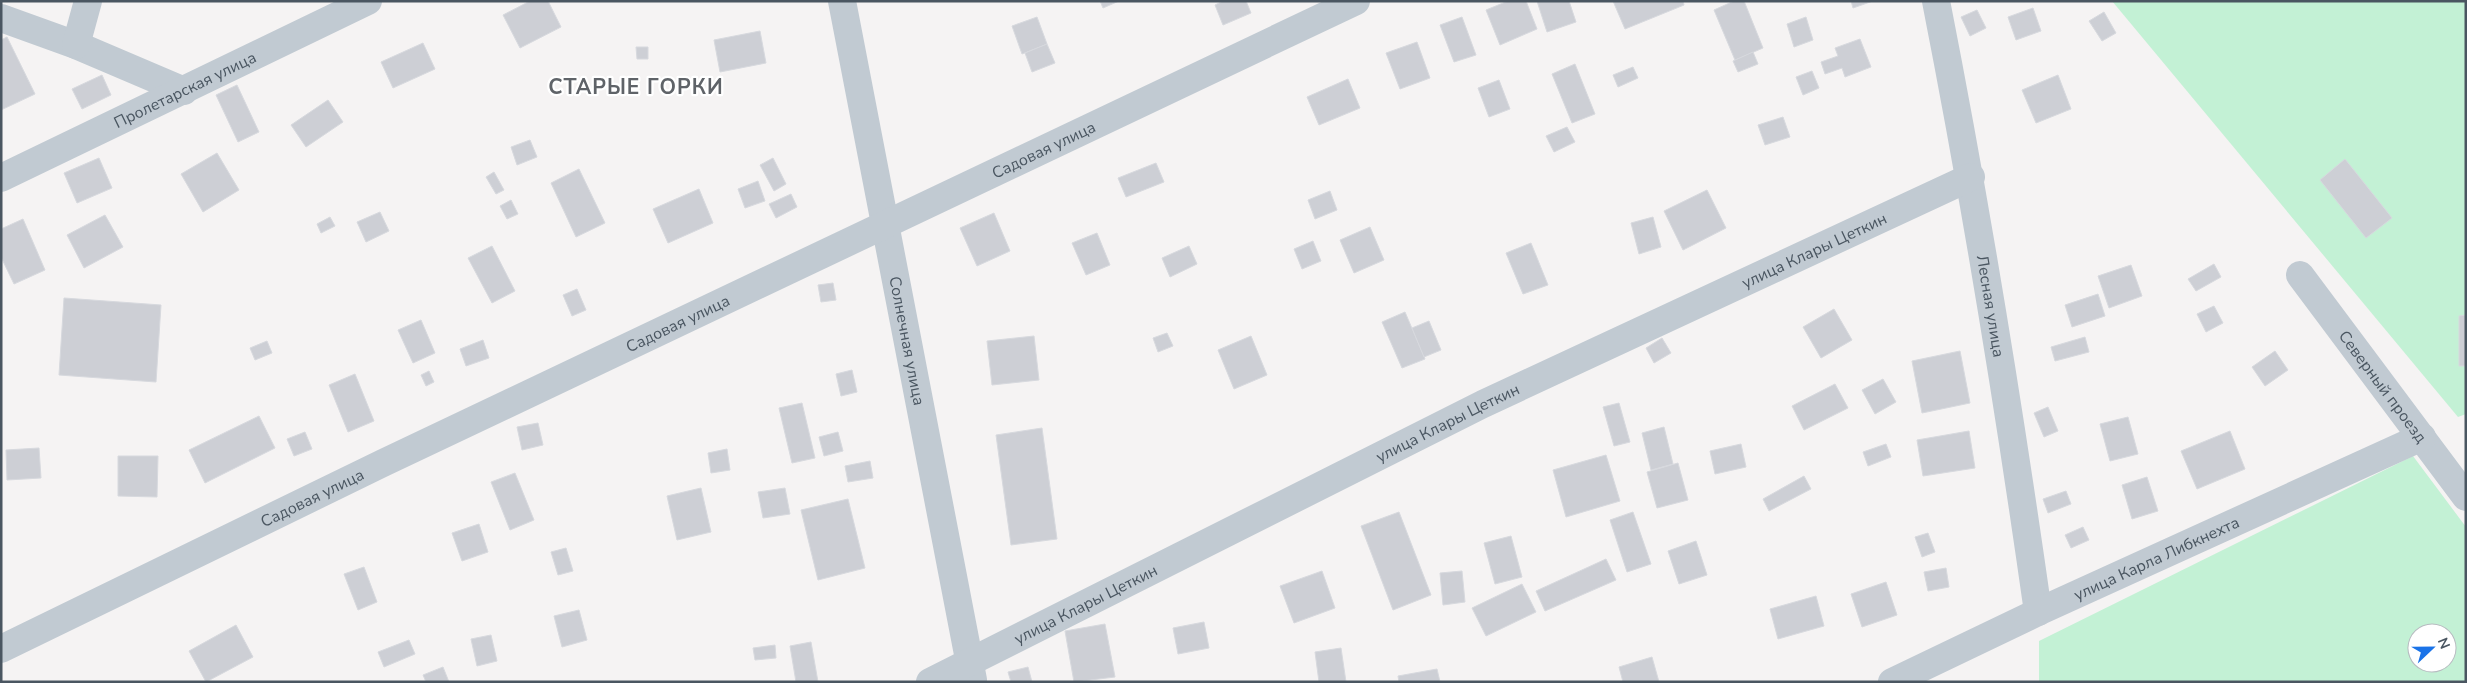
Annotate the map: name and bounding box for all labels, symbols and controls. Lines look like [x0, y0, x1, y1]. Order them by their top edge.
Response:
street label: Пролетарская улица [110, 47, 260, 134]
district label: СТАРЫЕ ГОРКИ [548, 73, 724, 101]
street label: Садовая улица [988, 116, 1099, 184]
street label: улица Клары Цеткин [1738, 208, 1891, 294]
street label: Лесная улица [1971, 253, 2009, 359]
street label: Солнечная улица [883, 274, 930, 407]
street label: Садовая улица [622, 290, 734, 358]
street label: Северный проезд [2333, 326, 2432, 448]
street label: улица Клары Цеткин [1372, 379, 1523, 468]
street label: Садовая улица [257, 464, 368, 533]
street label: улица Карла Либкнехта [2070, 512, 2243, 606]
street label: улица Клары Цеткин [1010, 559, 1161, 650]
north arrow [2407, 623, 2457, 673]
text: N [2433, 635, 2454, 652]

